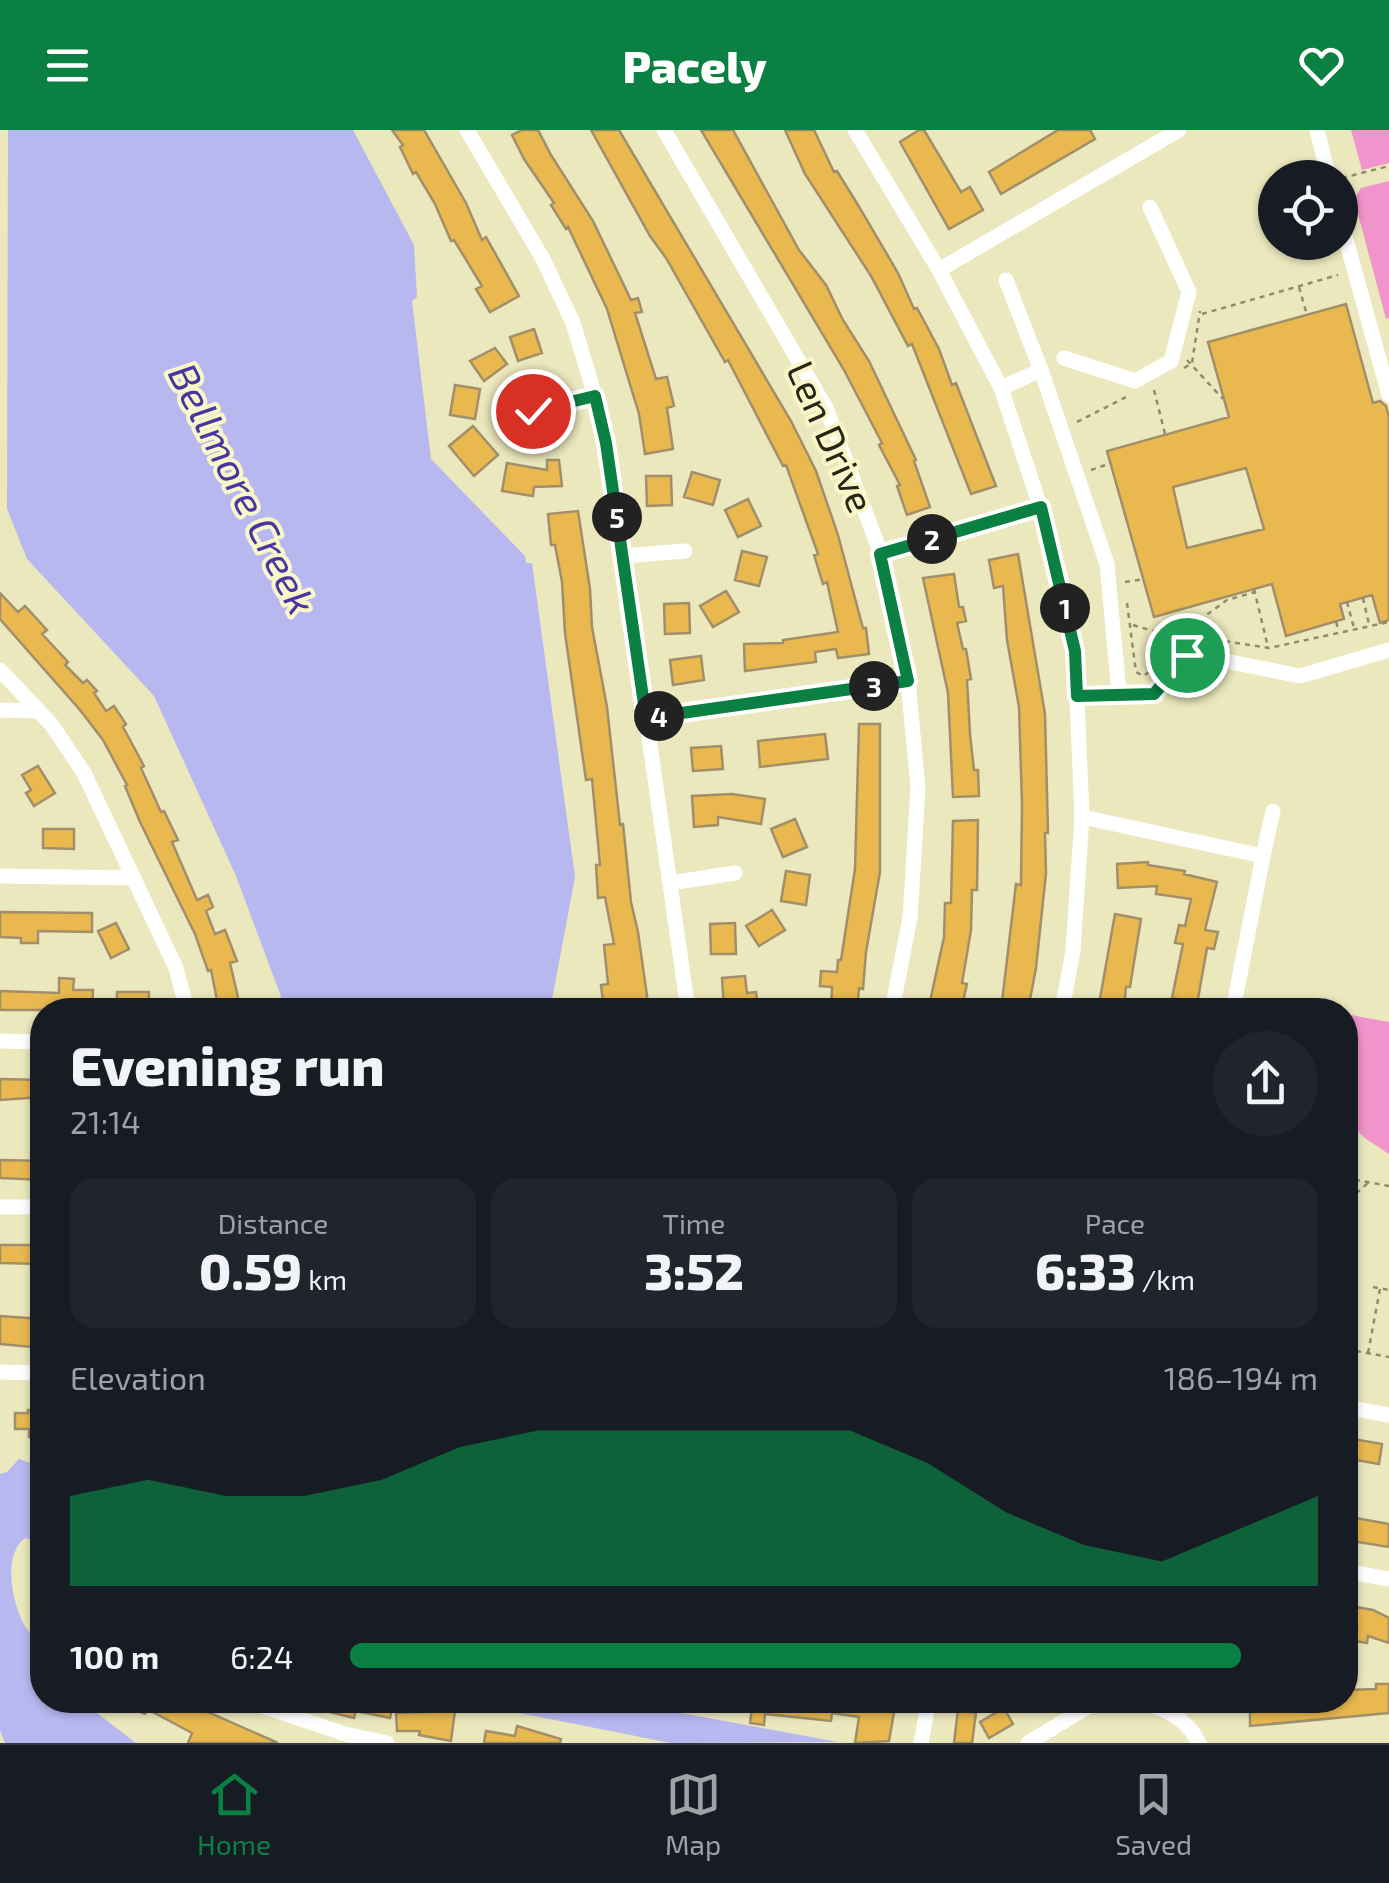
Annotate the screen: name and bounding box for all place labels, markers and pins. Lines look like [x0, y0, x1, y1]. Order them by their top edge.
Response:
pin [491, 369, 576, 454]
pin: 5 [592, 492, 642, 542]
pin: 2 [907, 514, 957, 564]
pin: 1 [1040, 583, 1090, 633]
pin [1145, 613, 1230, 698]
pin: 3 [849, 661, 899, 711]
pin: 4 [634, 691, 684, 741]

